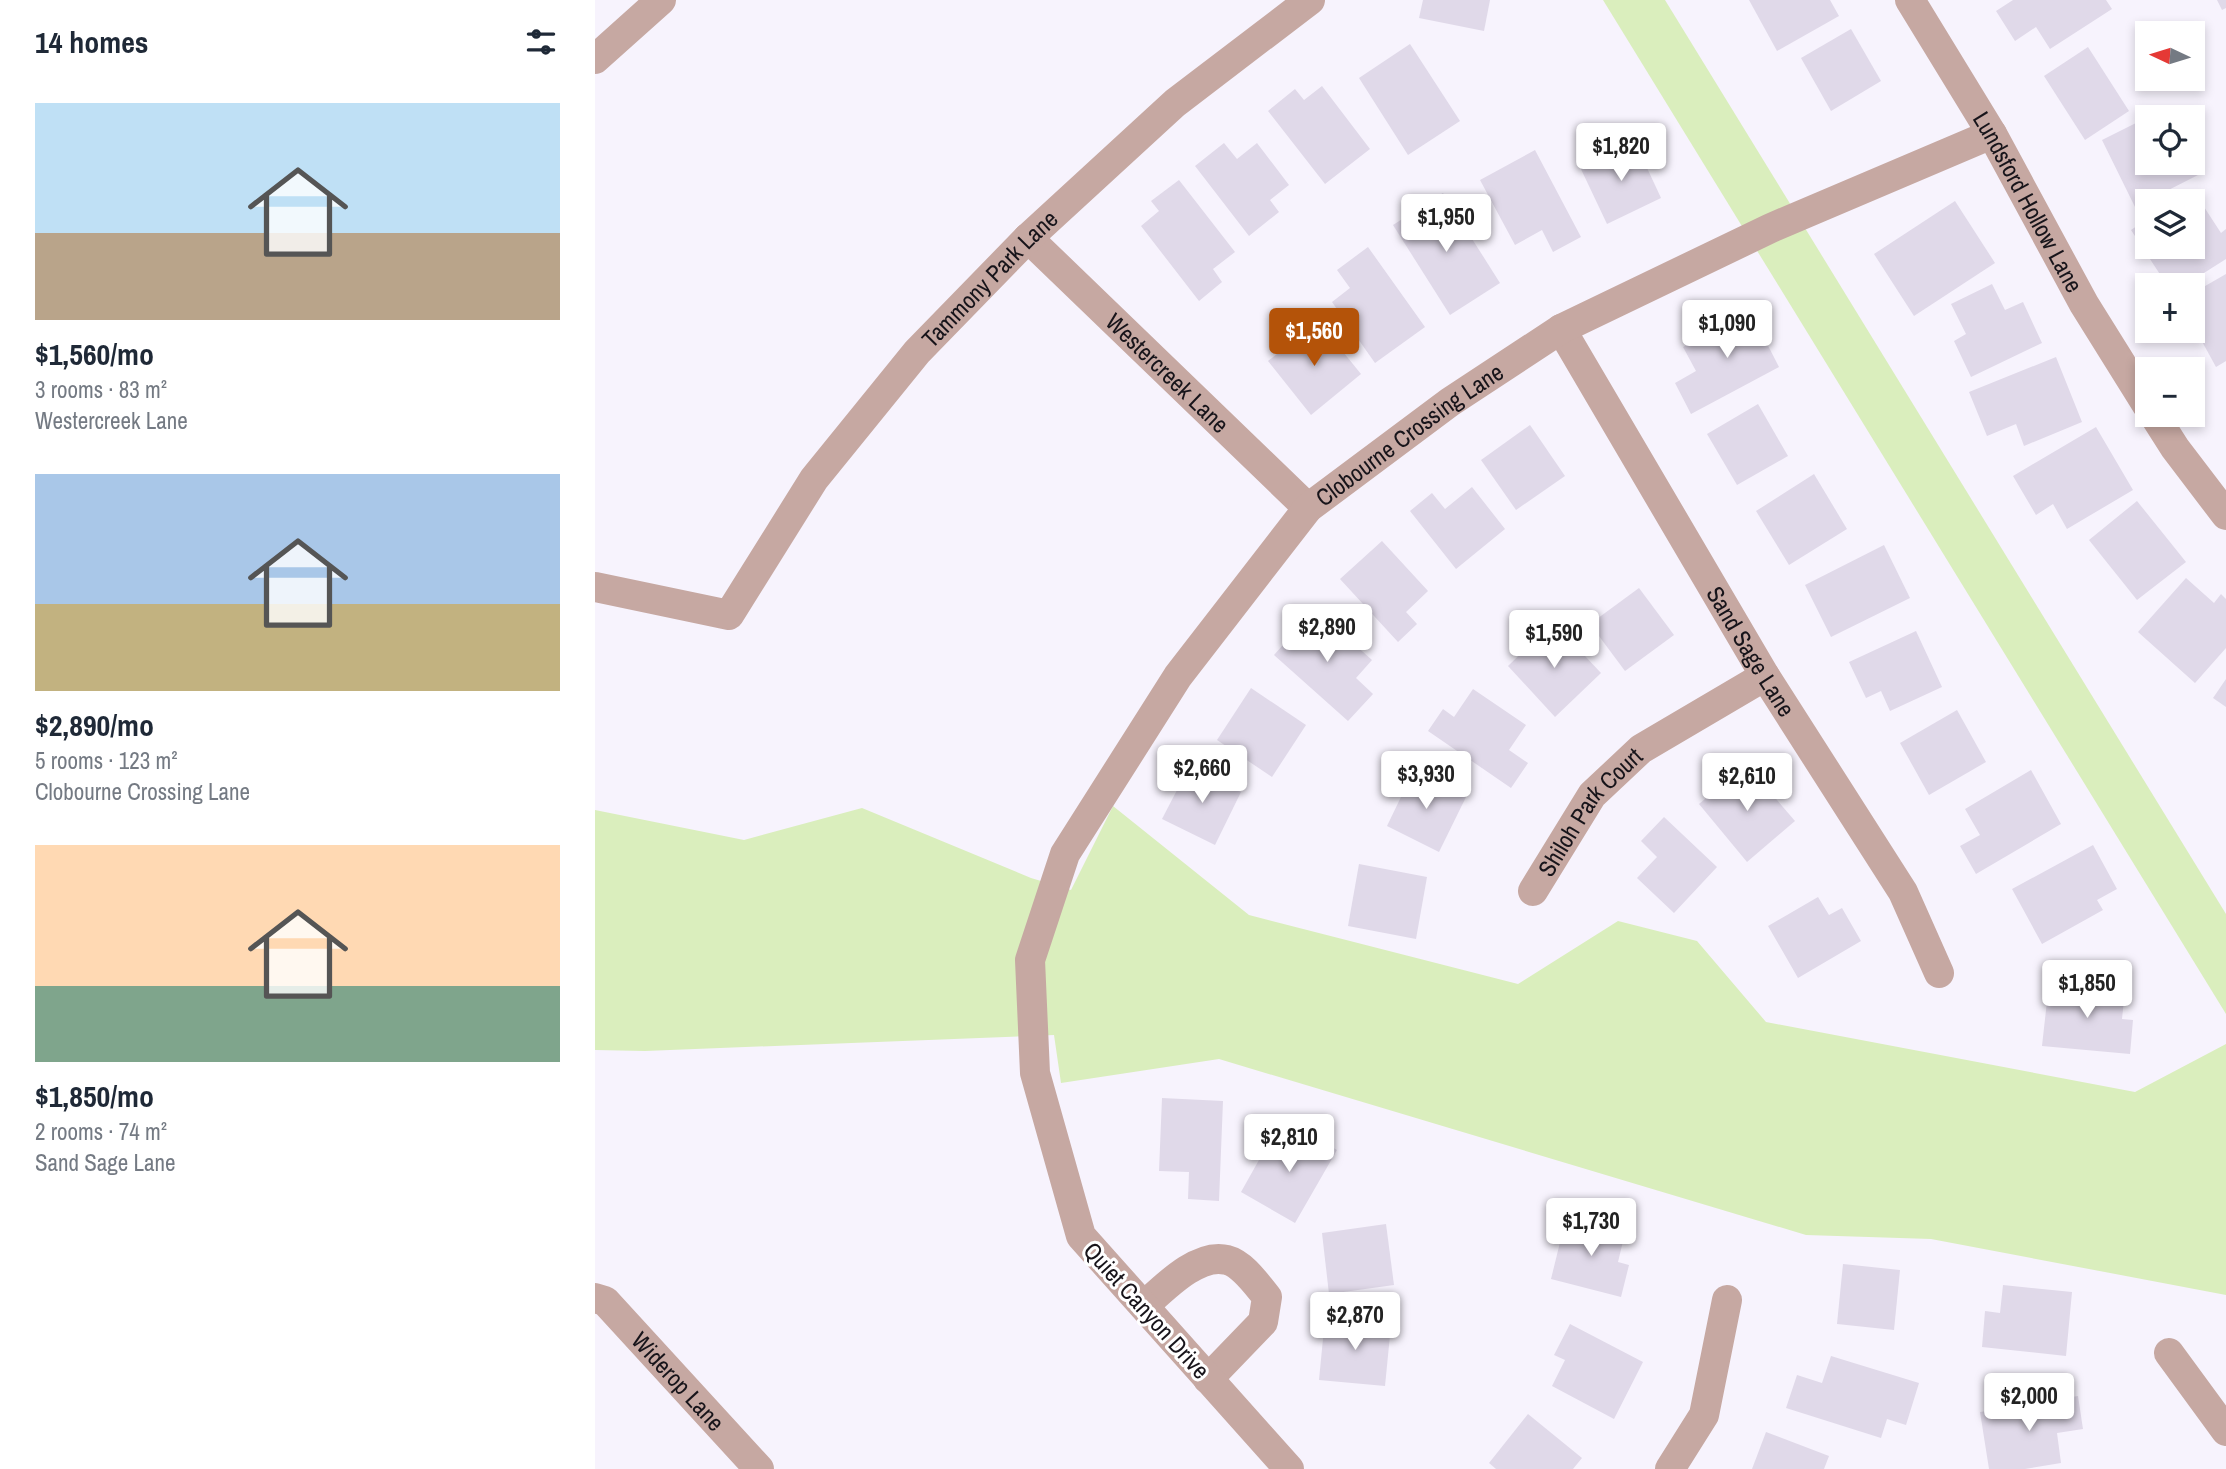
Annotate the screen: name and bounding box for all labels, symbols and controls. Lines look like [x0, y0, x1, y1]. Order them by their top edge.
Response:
north arrow [2135, 21, 2205, 91]
map controls [2135, 21, 2205, 427]
text: 14 homes [35, 22, 149, 62]
icon: filters [522, 23, 560, 61]
street label: Lundsford Hollow Lane [1966, 105, 2091, 298]
button: locate [2135, 105, 2205, 175]
pin: $1,820 [1564, 124, 1678, 183]
text: $1,820 [1592, 130, 1650, 161]
icon: home [235, 149, 361, 275]
button: layers [2135, 189, 2205, 259]
pin: $1,950 [1389, 194, 1503, 254]
text: $1,950 [1417, 201, 1475, 232]
street label: Tammony Park Lane [914, 203, 1064, 354]
button: + [2135, 273, 2205, 343]
pin: $1,090 [1670, 300, 1784, 360]
street label: Westercreek Lane [1099, 306, 1236, 440]
text: $1,090 [1698, 307, 1756, 338]
pin: $1,560 [1257, 308, 1371, 368]
text: $1,560 [1285, 315, 1343, 346]
text: $1,560/mo [35, 334, 154, 374]
street label: Clobourne Crossing Lane [1309, 355, 1509, 513]
button: − [2135, 357, 2205, 427]
text: 3 rooms · 83 m² [35, 374, 167, 405]
text: Westercreek Lane [35, 405, 188, 436]
icon: home [235, 520, 361, 646]
street label: Sand Sage Lane [1700, 580, 1803, 722]
pin: $2,890 [1270, 604, 1384, 664]
pin: $1,590 [1497, 610, 1611, 670]
text: $2,890 [1298, 611, 1356, 642]
text: $1,590 [1525, 617, 1583, 648]
text: $2,890/mo [35, 705, 154, 745]
street label: Shiloh Park Court [1530, 740, 1649, 882]
text: 5 rooms · 123 m² [35, 745, 178, 776]
pin: $2,660 [1145, 746, 1259, 805]
text: $2,660 [1173, 752, 1231, 783]
pin: $3,930 [1369, 752, 1483, 811]
pin: $2,610 [1690, 754, 1804, 813]
text: $3,930 [1397, 758, 1455, 789]
text: $2,610 [1718, 760, 1776, 791]
text: Clobourne Crossing Lane [35, 776, 250, 807]
icon: home [235, 891, 361, 1017]
pin: $1,850 [2030, 960, 2144, 1020]
text: $1,850 [2058, 967, 2116, 998]
text: $1,850/mo [35, 1076, 154, 1116]
pin: $2,810 [1232, 1114, 1346, 1174]
text: 2 rooms · 74 m² [35, 1116, 167, 1147]
text: $2,810 [1260, 1121, 1318, 1152]
text: Sand Sage Lane [35, 1147, 176, 1178]
pin: $1,730 [1534, 1198, 1648, 1258]
text: $1,730 [1562, 1205, 1620, 1236]
street label: Quiet Canyon Drive [1077, 1235, 1217, 1385]
pin: $2,870 [1298, 1292, 1412, 1352]
text: $2,870 [1326, 1299, 1384, 1330]
street label: Widerop Lane [625, 1325, 732, 1437]
pin: $2,000 [1972, 1374, 2086, 1433]
text: $2,000 [2000, 1380, 2058, 1411]

